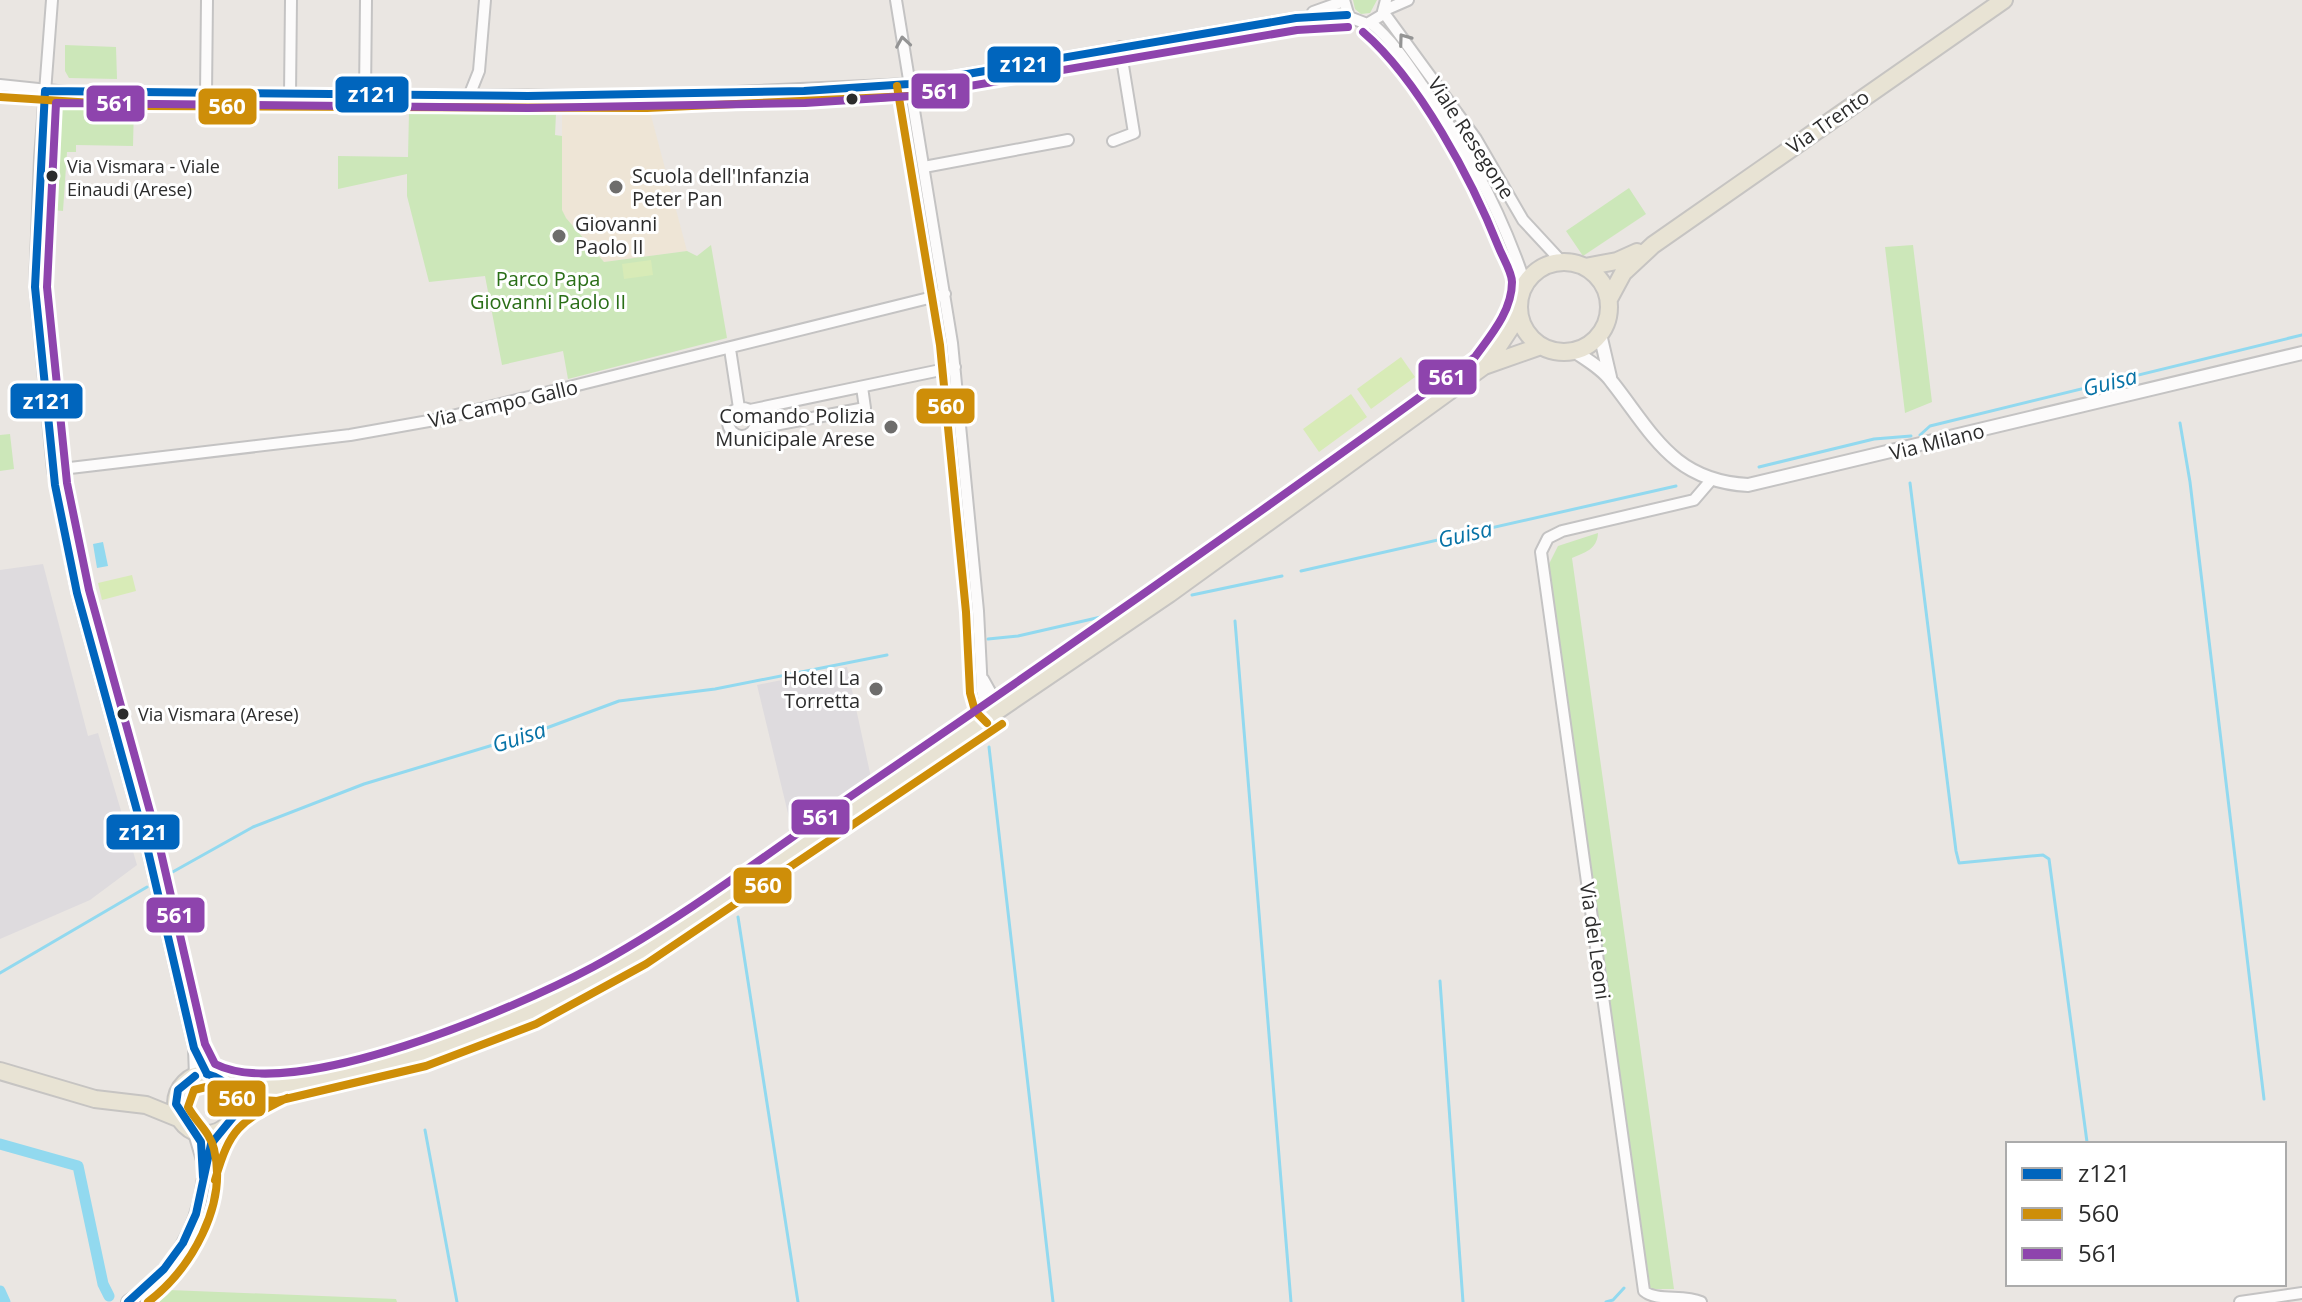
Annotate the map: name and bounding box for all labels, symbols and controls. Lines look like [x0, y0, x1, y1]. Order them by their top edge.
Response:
one-way arrow [1399, 33, 1413, 47]
one-way arrow [895, 35, 912, 49]
line badge: z121 [986, 45, 1062, 84]
text: z121 [1000, 48, 1048, 78]
line badge: 561 [910, 72, 971, 110]
street label: Viale Resegone [1422, 72, 1521, 204]
line badge: z121 [334, 75, 410, 114]
text: 561 [921, 75, 959, 105]
text: z121 [348, 78, 396, 108]
street label: Via Trento [1781, 83, 1874, 160]
line badge: 561 [85, 84, 146, 123]
text: 561 [96, 87, 134, 117]
line badge: 560 [197, 87, 258, 126]
text: 560 [208, 90, 246, 120]
unlabelled marker [844, 91, 860, 107]
place label: Via Vismara - Viale Einaudi (Arese) [67, 154, 220, 201]
place label: Scuola dell'Infanzia Peter Pan [632, 162, 810, 212]
marker: Via Vismara - Viale Einaudi (Arese) [44, 168, 60, 184]
marker: Scuola dell'Infanzia Peter Pan [607, 178, 625, 196]
place label: Giovanni Paolo II [575, 210, 657, 260]
marker: Giovanni Paolo II [550, 227, 568, 245]
park label: Parco Papa Giovanni Paolo II [470, 265, 626, 315]
line badge: 561 [1417, 358, 1478, 396]
water label: Guisa [2079, 360, 2140, 402]
text: 561 [1428, 361, 1466, 391]
street label: Via Campo Gallo [425, 373, 580, 434]
line badge: z121 [9, 382, 84, 420]
text: z121 [23, 385, 71, 415]
line badge: 560 [915, 387, 976, 425]
text: 560 [927, 390, 965, 420]
place label: Comando Polizia Municipale Arese [715, 402, 875, 452]
street label: Via Milano [1887, 417, 1987, 466]
marker: Comando Polizia Municipale Arese [882, 418, 900, 436]
water label: Guisa [1435, 512, 1495, 554]
place label: Hotel La Torretta [783, 664, 860, 714]
marker: Hotel La Torretta [867, 680, 885, 698]
place label: Via Vismara (Arese) [138, 702, 299, 726]
marker: Via Vismara (Arese) [115, 706, 131, 722]
water label: Guisa [488, 713, 550, 759]
line badge: 561 [790, 798, 851, 836]
text: 561 [802, 801, 840, 831]
line badge: z121 [105, 813, 181, 851]
text: z121 [119, 816, 167, 846]
line badge: 560 [732, 866, 793, 905]
text: 560 [744, 869, 782, 899]
street label: Via dei Leoni [1574, 881, 1617, 1001]
line badge: 561 [145, 896, 206, 934]
text: 561 [156, 899, 194, 929]
line badge: 560 [206, 1079, 267, 1118]
text: 560 [218, 1082, 256, 1112]
legend [2006, 1142, 2286, 1286]
text: z121 [2078, 1156, 2130, 1189]
text: 560 [2078, 1196, 2119, 1229]
text: 561 [2078, 1236, 2119, 1269]

